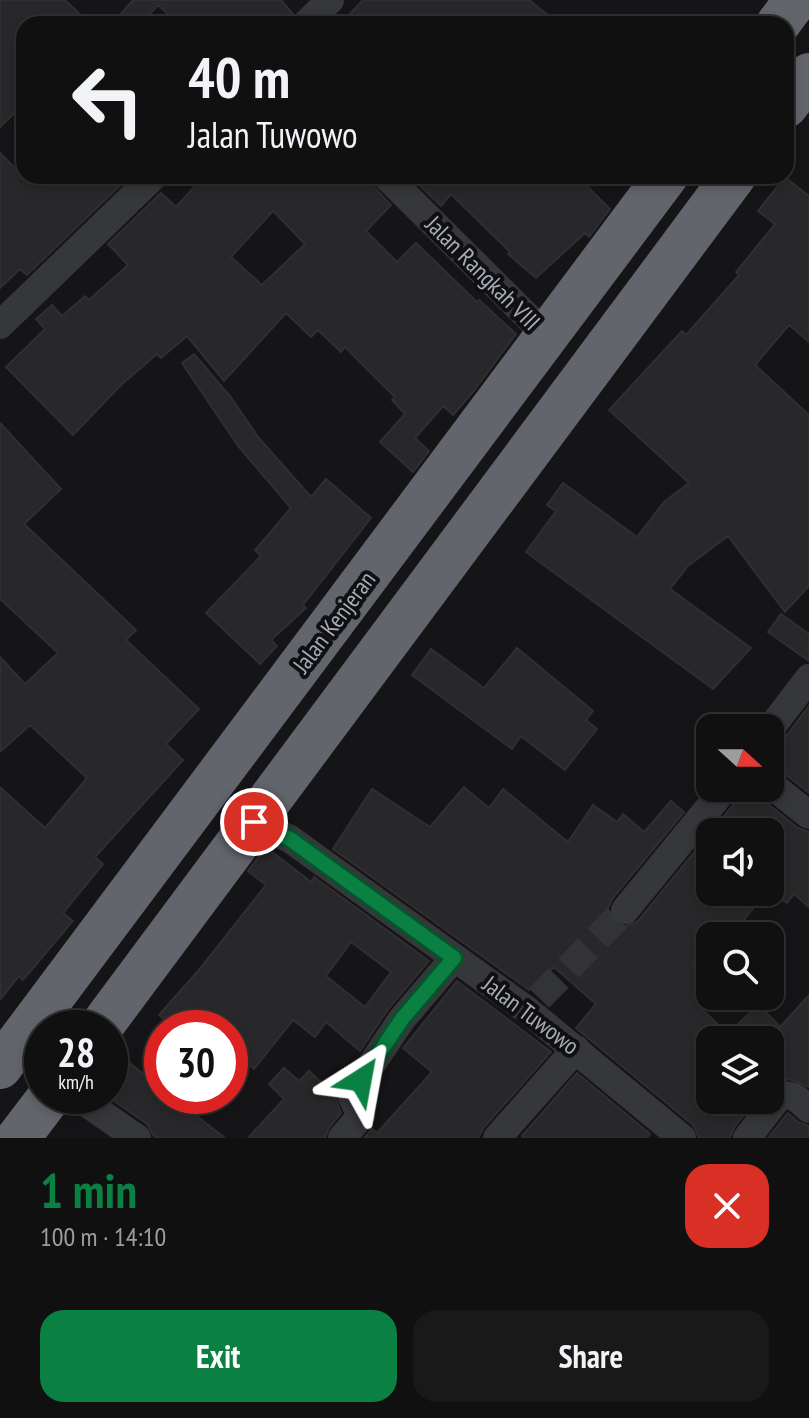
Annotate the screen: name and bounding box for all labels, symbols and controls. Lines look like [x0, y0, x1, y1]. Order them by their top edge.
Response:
text: 40 m [188, 41, 290, 113]
icon: left [56, 48, 160, 152]
text: Jalan Tuwowo [188, 111, 358, 158]
street label: Jalan Rangkah VIII [418, 208, 547, 337]
street label: Jalan Kenjeran [285, 565, 382, 680]
north arrow [696, 714, 784, 802]
map controls [696, 714, 784, 1114]
pin [220, 788, 288, 856]
icon: arrive [232, 800, 276, 844]
button: sound [696, 818, 784, 906]
button: search [696, 922, 784, 1010]
street label: Jalan Tuwowo [476, 968, 585, 1061]
speed limit sign: 30 [144, 1010, 248, 1114]
text: 28 [57, 1026, 95, 1078]
button: layers [696, 1026, 784, 1114]
position arrow [319, 1038, 403, 1122]
text: km/h [58, 1069, 94, 1095]
text: 1 min [40, 1159, 137, 1221]
button: close [685, 1164, 769, 1248]
text: 100 m · 14:10 [40, 1220, 166, 1253]
button: Exit [40, 1310, 397, 1402]
button: Share [413, 1310, 769, 1402]

